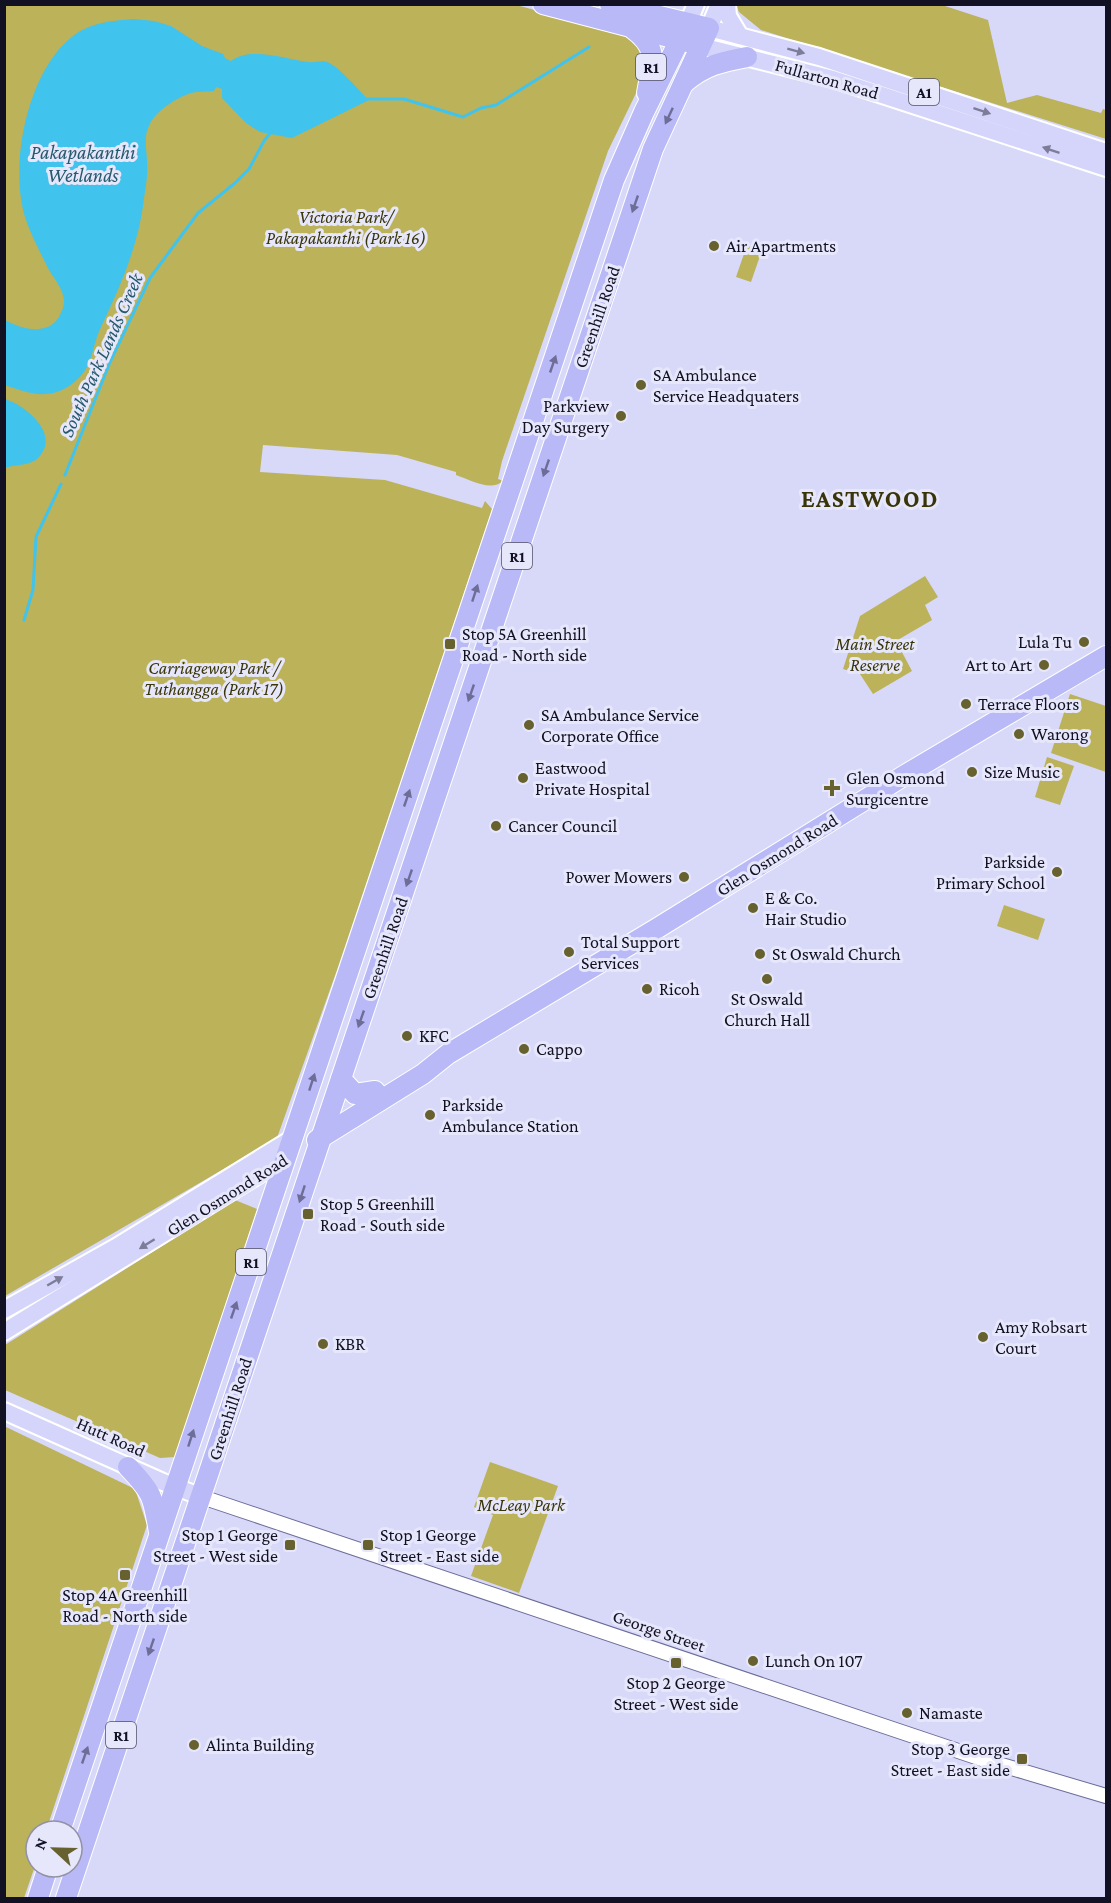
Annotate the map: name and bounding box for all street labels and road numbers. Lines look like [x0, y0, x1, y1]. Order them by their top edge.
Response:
road number: R1 [636, 54, 666, 80]
street label: Fullarton Road [773, 55, 882, 103]
road number: A1 [909, 79, 939, 105]
street label: Greenhill Road [570, 263, 624, 371]
road number: R1 [502, 543, 532, 569]
street label: Glen Osmond Road [713, 810, 842, 900]
street label: Greenhill Road [358, 894, 412, 1002]
street label: Glen Osmond Road [163, 1150, 292, 1240]
road number: R1 [236, 1249, 266, 1275]
street label: Greenhill Road [204, 1355, 256, 1463]
street label: Hutt Road [74, 1413, 149, 1461]
street label: George Street [610, 1606, 709, 1656]
road number: R1 [106, 1722, 136, 1748]

